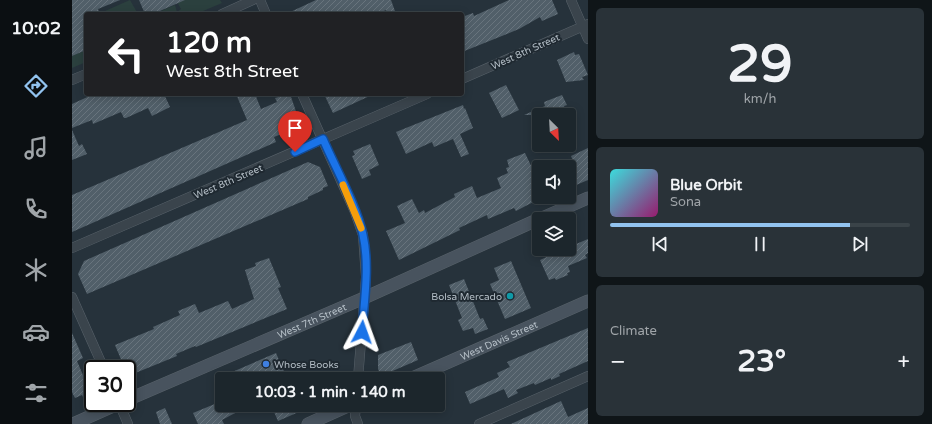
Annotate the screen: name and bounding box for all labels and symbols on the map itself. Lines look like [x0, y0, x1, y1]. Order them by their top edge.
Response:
street label: West 8th Street [489, 31, 562, 72]
north arrow [532, 108, 576, 152]
pin [278, 111, 312, 152]
street label: West 8th Street [192, 162, 265, 202]
place label: Bolsa Mercado [431, 291, 502, 303]
marker: Bolsa Mercado [505, 291, 515, 301]
street label: West 7th Street [276, 301, 349, 342]
position arrow [341, 311, 383, 353]
street label: West Davis Street [459, 319, 540, 363]
marker: Whose Books [261, 359, 271, 369]
place label: Whose Books [274, 359, 339, 371]
speed limit sign: 30 [84, 360, 136, 412]

